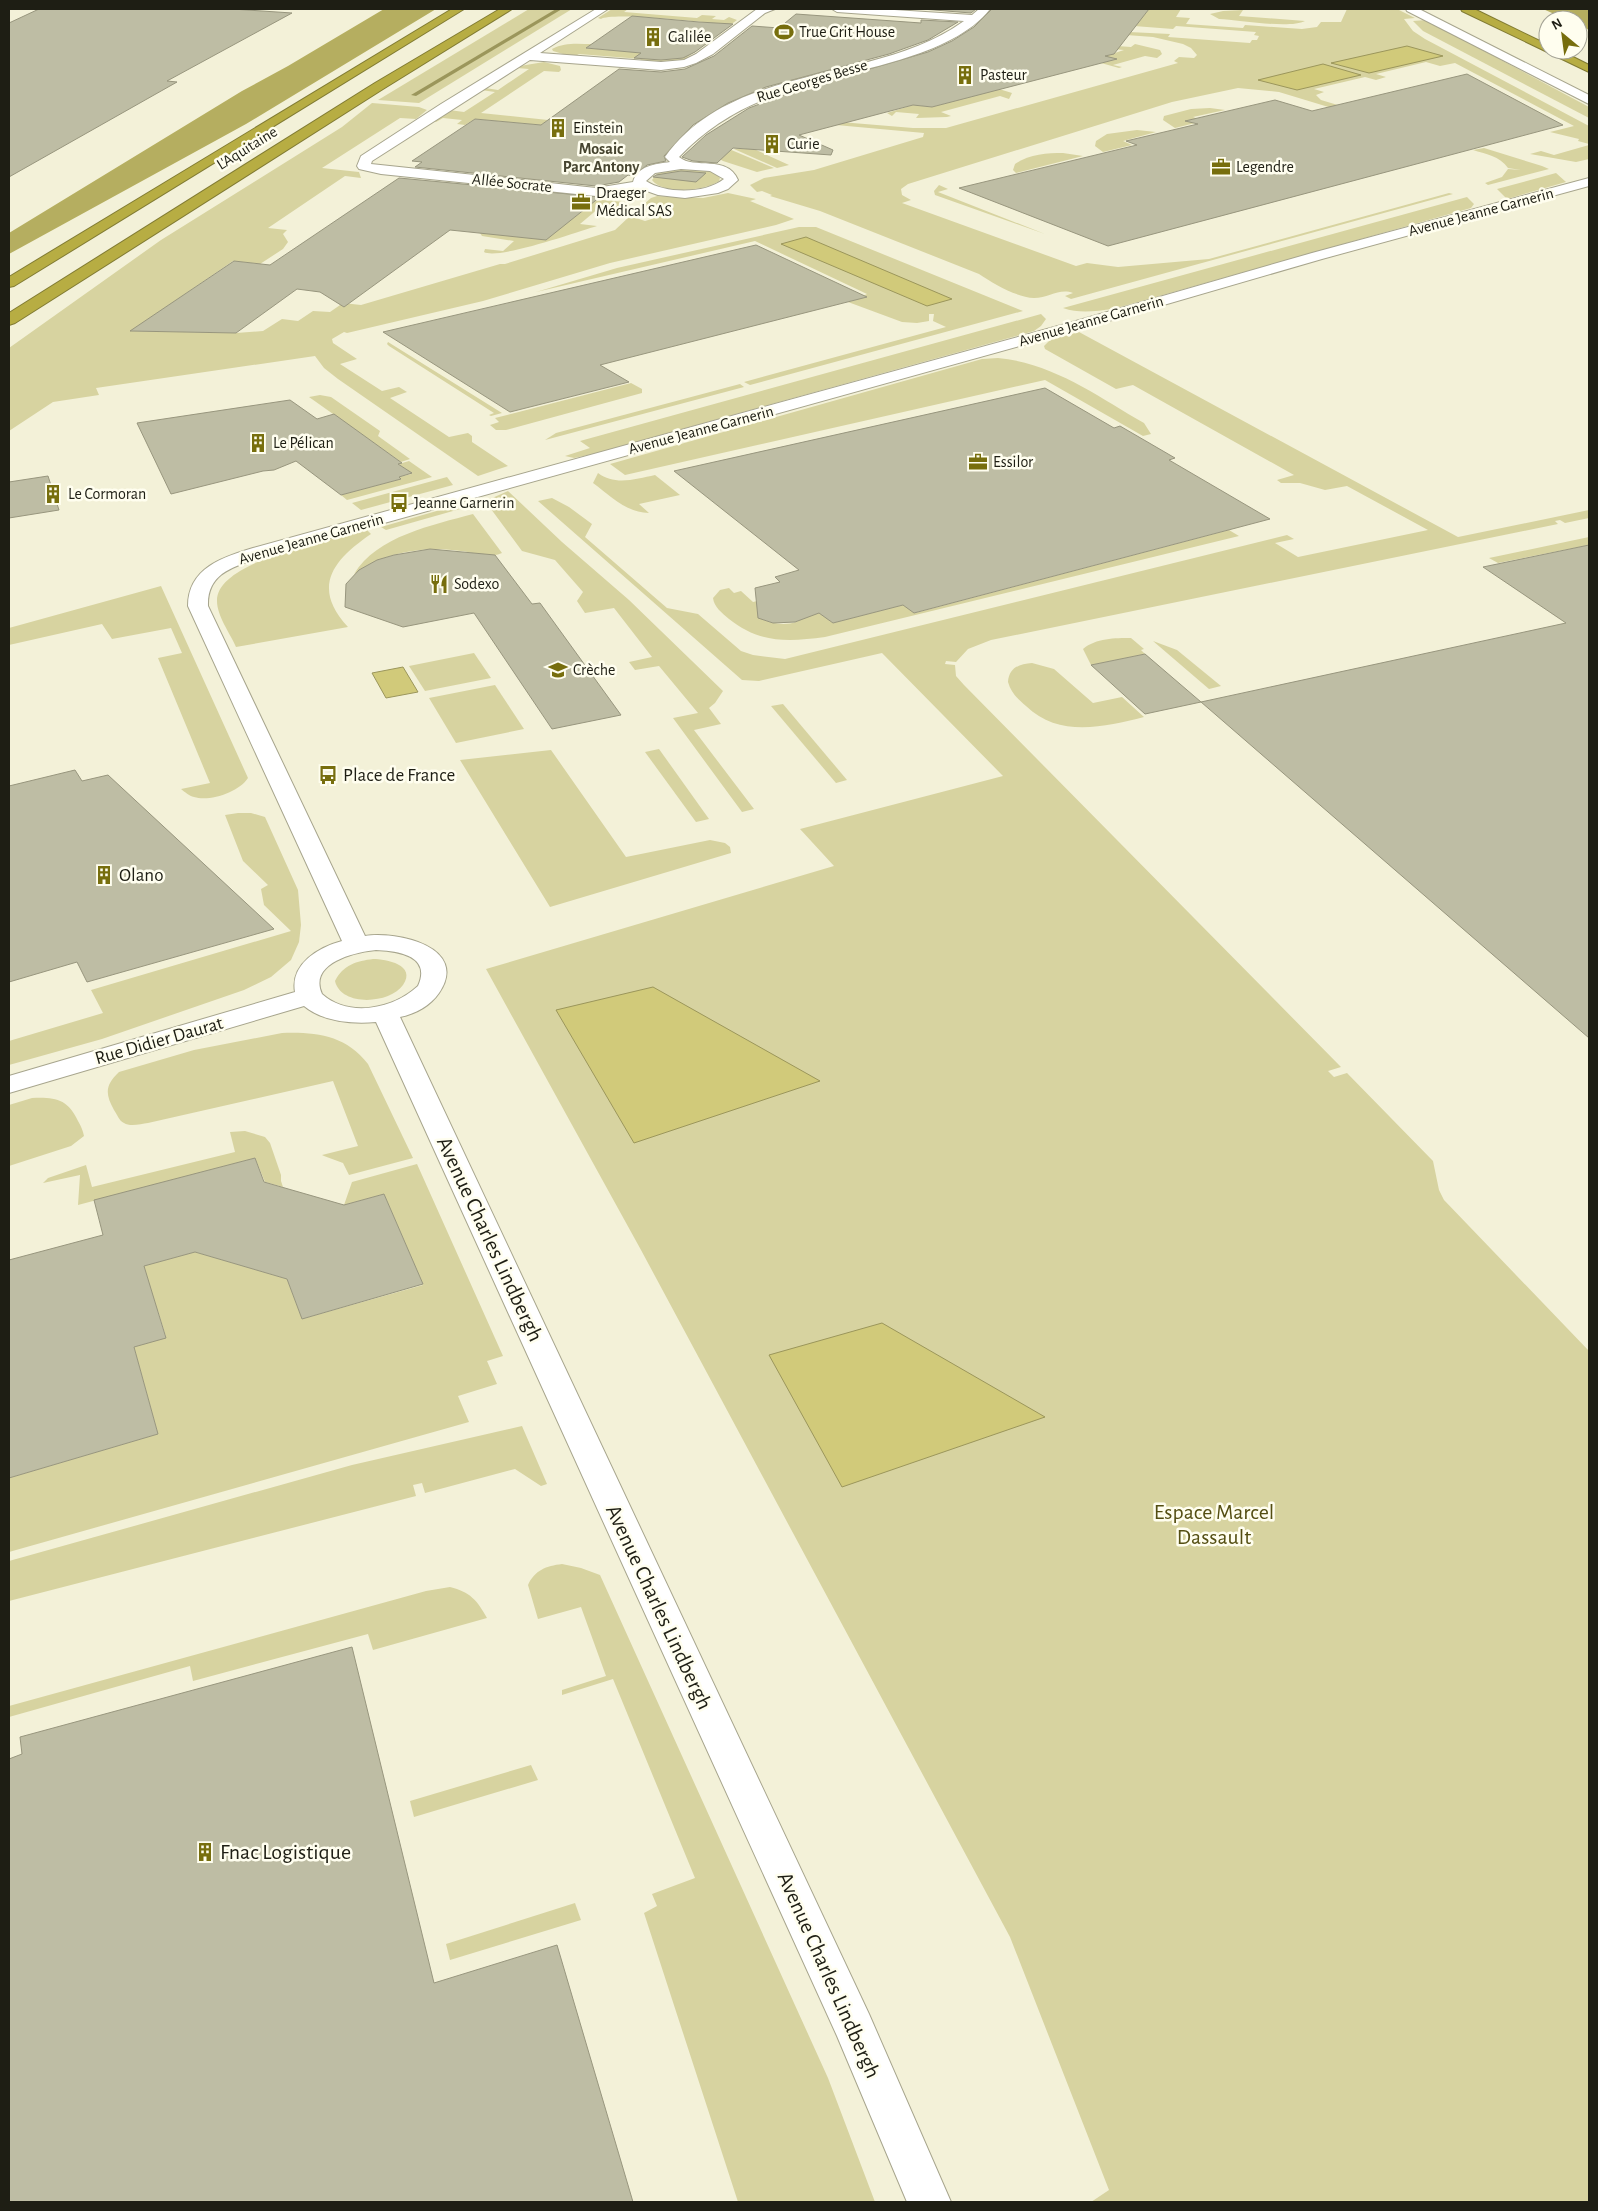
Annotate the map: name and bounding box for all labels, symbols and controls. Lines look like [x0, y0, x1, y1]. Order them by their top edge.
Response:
north arrow [1538, 10, 1588, 60]
text: N [1550, 16, 1565, 33]
sports icon: True Grit House [773, 21, 795, 43]
place label: True Grit House [799, 24, 895, 40]
building icon: Galilée [642, 26, 664, 48]
place label: Galilée [668, 29, 711, 45]
street label: Rue Georges Besse [755, 57, 869, 105]
building icon: Pasteur [954, 64, 976, 86]
place label: Pasteur [980, 67, 1027, 83]
building icon: Einstein [547, 117, 569, 139]
place label: Einstein [573, 120, 623, 136]
street label: L'Aquitaine [214, 123, 280, 173]
building icon: Curie [761, 133, 783, 155]
place label: Curie [787, 136, 820, 152]
district label: Mosaic Parc Antony [563, 141, 640, 176]
office icon: Legendre [1210, 156, 1232, 178]
place label: Legendre [1236, 159, 1294, 175]
street label: Allée Socrate [471, 171, 553, 195]
place label: Draeger Médical SAS [596, 185, 672, 219]
street label: Avenue Jeanne Garnerin [1407, 185, 1555, 239]
office icon: Draeger Médical SAS [570, 191, 592, 213]
street label: Avenue Jeanne Garnerin [1017, 293, 1165, 349]
street label: Avenue Jeanne Garnerin [627, 403, 775, 457]
building icon: Le Pélican [247, 432, 269, 454]
place label: Le Pélican [273, 435, 334, 451]
office icon: Essilor [967, 451, 989, 473]
place label: Essilor [993, 454, 1034, 470]
building icon: Le Cormoran [42, 483, 64, 505]
place label: Le Cormoran [68, 486, 146, 502]
bus stop icon: Jeanne Garnerin [388, 492, 410, 514]
place label: Jeanne Garnerin [414, 495, 514, 511]
street label: Avenue Jeanne Garnerin [237, 511, 385, 567]
restaurant icon: Sodexo [428, 573, 450, 595]
place label: Sodexo [454, 576, 499, 592]
school or university icon: Crèche [547, 659, 569, 681]
place label: Crèche [573, 662, 615, 678]
bus stop icon: Place de France [317, 764, 339, 786]
place label: Place de France [343, 766, 455, 785]
building icon: Olano [93, 864, 115, 886]
place label: Olano [119, 866, 163, 885]
street label: Rue Didier Daurat [93, 1014, 225, 1068]
street label: Avenue Charles Lindbergh [433, 1133, 547, 1345]
street label: Avenue Charles Lindbergh [602, 1501, 716, 1713]
park label: Espace Marcel Dassault [1154, 1501, 1274, 1548]
building icon: Fnac Logistique [194, 1841, 216, 1863]
place label: Fnac Logistique [220, 1841, 351, 1863]
street label: Avenue Charles Lindbergh [774, 1869, 884, 2081]

